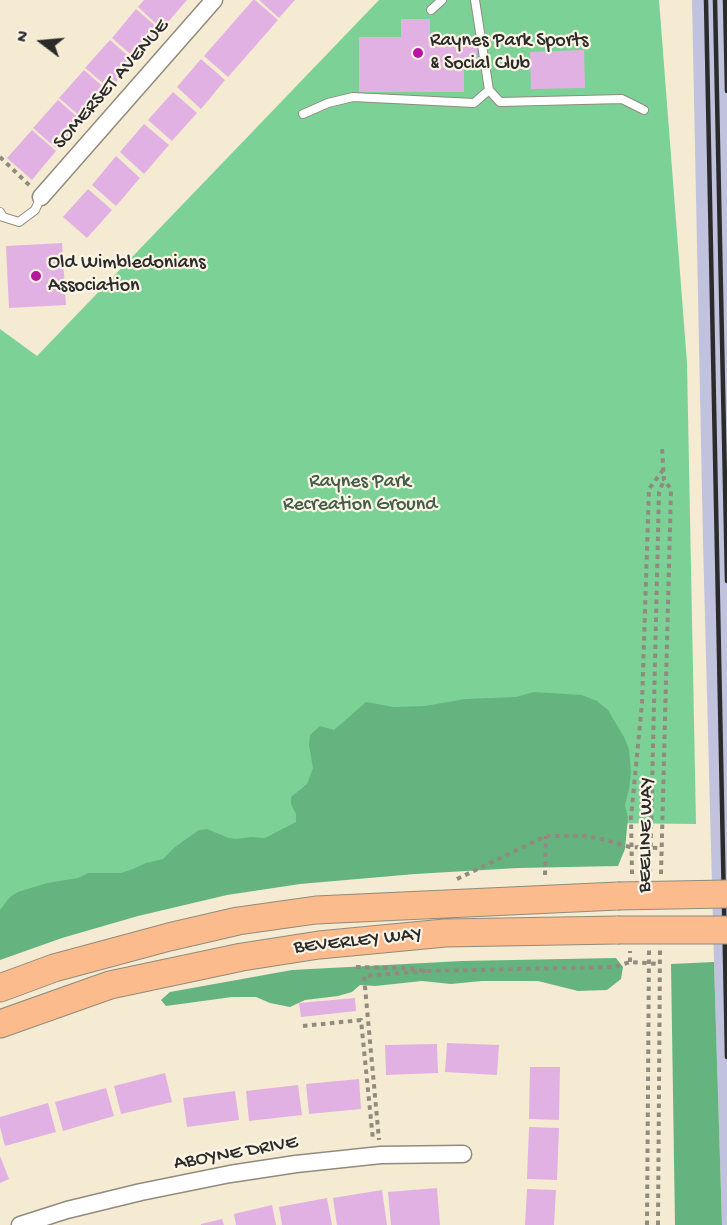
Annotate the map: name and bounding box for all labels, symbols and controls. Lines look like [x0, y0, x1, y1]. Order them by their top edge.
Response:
north arrow [12, 12, 72, 72]
street label: SOMERSET AVENUE [49, 15, 175, 155]
text: N [14, 29, 35, 45]
place label: Raynes Park Sports & Social Club [430, 30, 588, 77]
marker: Raynes Park Sports & Social Club [411, 46, 425, 60]
place label: Old Wimbledonians Association [48, 252, 206, 299]
marker: Old Wimbledonians Association [29, 269, 43, 283]
park label: Raynes Park Recreation Ground [283, 471, 437, 518]
street label: BEELINE WAY [634, 777, 660, 893]
street label: BEVERLEY WAY [293, 923, 423, 961]
street label: ABOYNE DRIVE [172, 1131, 300, 1177]

